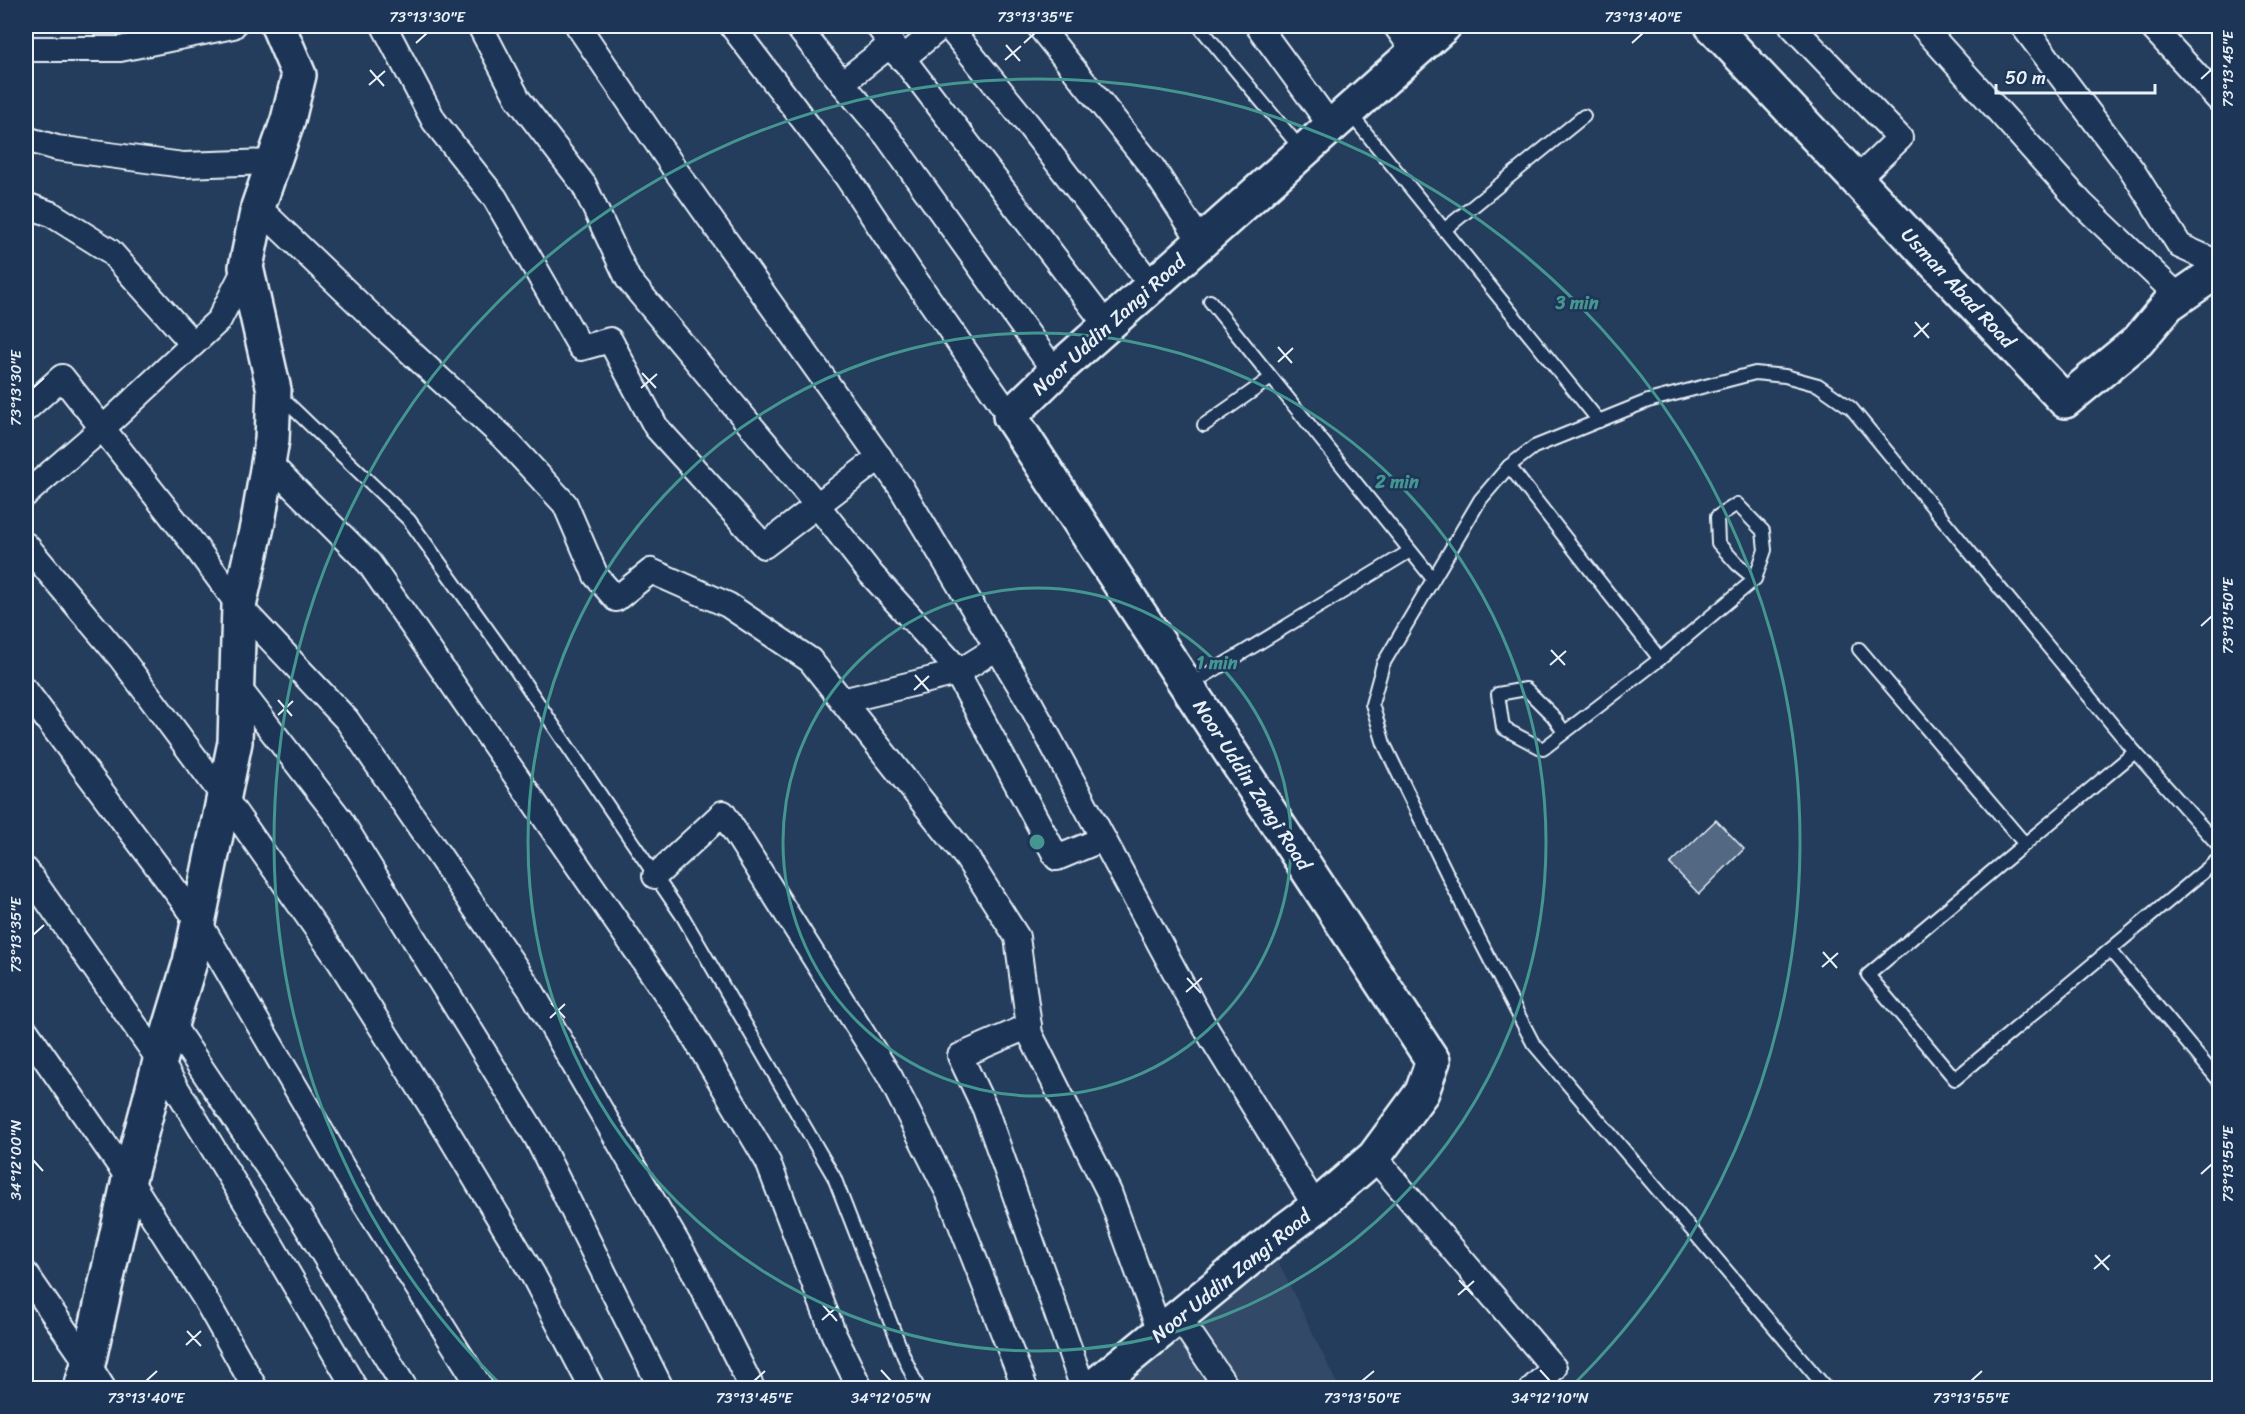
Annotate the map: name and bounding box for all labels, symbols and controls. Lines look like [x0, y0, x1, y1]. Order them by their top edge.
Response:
text: 73°13'30"E [389, 4, 467, 30]
text: 73°13'35"E [997, 4, 1074, 30]
text: 73°13'40"E [1605, 4, 1683, 30]
text: 73°13'45"E [2215, 29, 2241, 107]
scale bar [1996, 57, 2155, 95]
text: 50 m [2005, 62, 2046, 94]
street label: Usman Abad Road [1892, 219, 2025, 358]
street label: Noor Uddin Zangi Road [1024, 245, 1196, 404]
text: 3 min [1554, 287, 1599, 319]
text: 73°13'30"E [3, 348, 29, 426]
text: 2 min [1374, 466, 1419, 498]
text: 73°13'50"E [2215, 576, 2241, 654]
text: 1 min [1197, 647, 1238, 679]
street label: Noor Uddin Zangi Road [1183, 692, 1322, 879]
centre of rings [1027, 832, 1047, 852]
text: 73°13'35"E [3, 896, 29, 973]
text: 34°12'00"N [3, 1119, 29, 1200]
text: 73°13'55"E [2215, 1124, 2241, 1202]
street label: Noor Uddin Zangi Road [1143, 1199, 1320, 1352]
text: 73°13'40"E [108, 1385, 186, 1411]
text: 73°13'45"E [716, 1385, 794, 1411]
text: 34°12'05"N [851, 1385, 932, 1411]
text: 73°13'50"E [1324, 1385, 1402, 1411]
text: 34°12'10"N [1511, 1385, 1589, 1411]
text: 73°13'55"E [1933, 1385, 2011, 1411]

